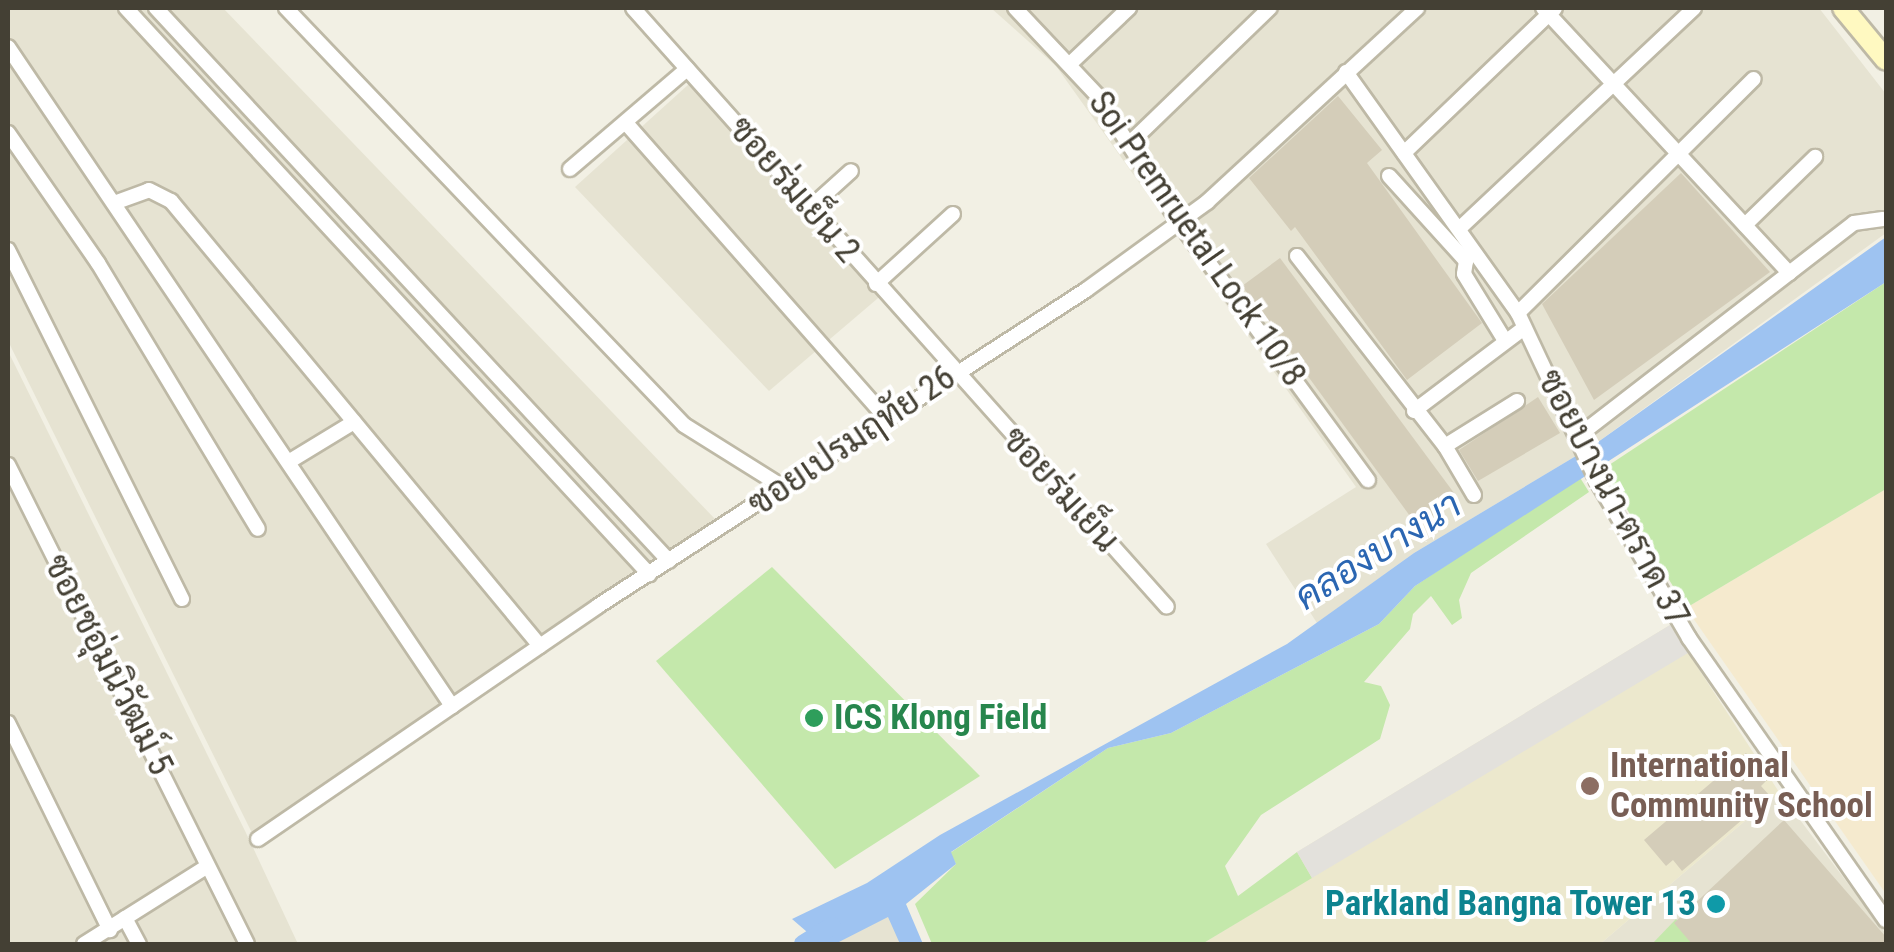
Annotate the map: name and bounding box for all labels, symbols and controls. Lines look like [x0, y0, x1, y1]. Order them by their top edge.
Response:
street label: Soi Premruetal Lock 10/8 [1079, 83, 1315, 395]
street label: ซอยร่มเย็น 2 [719, 109, 869, 271]
street label: ซอยเปรมฤทัย 26 [741, 356, 963, 526]
street label: ซอยบางนา-ตราด 37 [1528, 363, 1698, 633]
street label: ซอยร่มเย็น [993, 419, 1127, 561]
water label: คลองบางนา [1286, 482, 1470, 620]
street label: ซอยชอุ่มนิวัฒม์ 5 [34, 548, 182, 782]
place label: ICS Klong Field [834, 697, 1047, 739]
marker: ICS Klong Field [803, 707, 825, 729]
place label: International Community School [1610, 745, 1873, 827]
marker: International Community School [1579, 775, 1601, 797]
place label: Parkland Bangna Tower 13 [1324, 883, 1696, 925]
marker: Parkland Bangna Tower 13 [1705, 893, 1727, 915]

